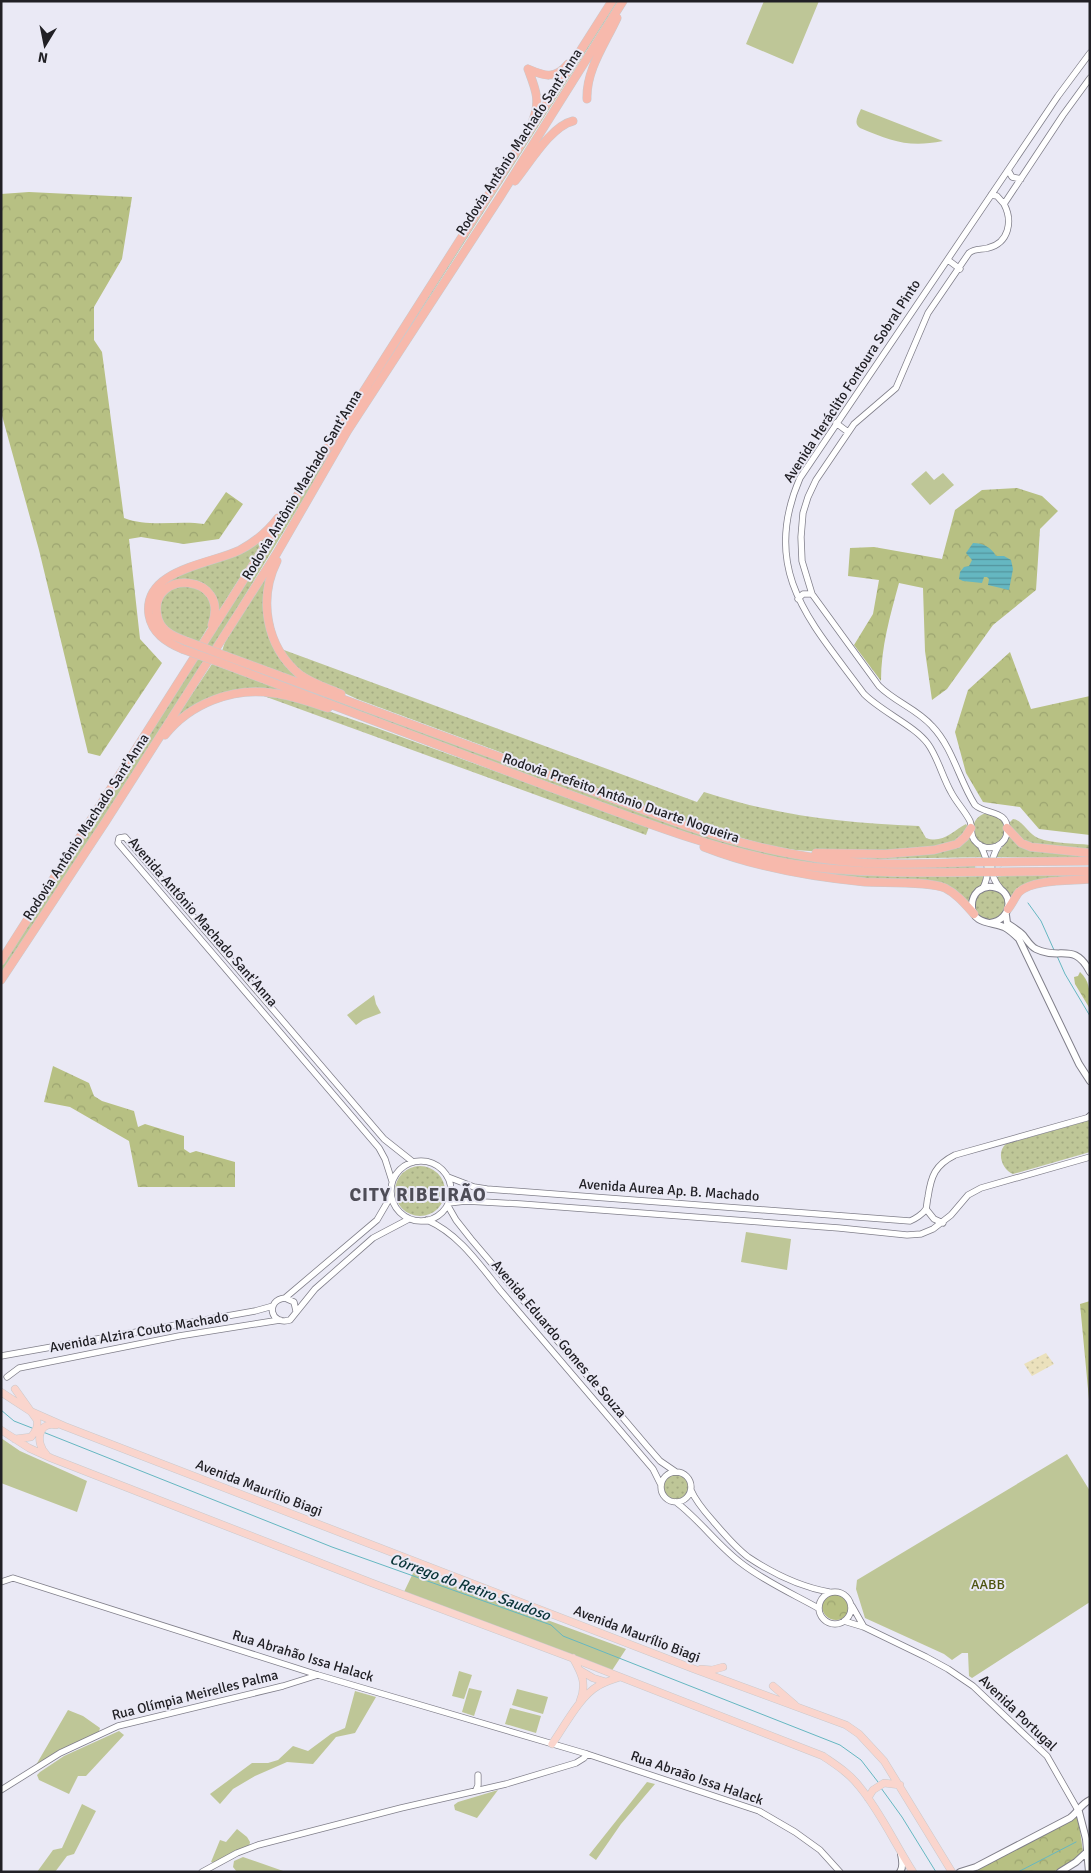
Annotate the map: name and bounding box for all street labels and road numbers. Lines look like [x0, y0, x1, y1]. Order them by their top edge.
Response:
street label: Rodovia Antônio Machado Sant'Anna [452, 46, 586, 238]
street label: Avenida Heráclito Fontoura Sobral Pinto [780, 276, 924, 486]
street label: Rodovia Antônio Machado Sant'Anna [238, 387, 366, 583]
street label: Rodovia Antônio Machado Sant'Anna [19, 731, 153, 923]
street label: Rodovia Prefeito Antônio Duarte Nogueira [500, 749, 742, 847]
street label: Avenida Antônio Machado Sant'Anna [125, 834, 281, 1010]
street label: Avenida Aurea Ap. B. Machado [578, 1175, 760, 1205]
street label: Avenida Eduardo Gomes de Souza [488, 1257, 630, 1421]
street label: Avenida Alzira Couto Machado [48, 1308, 230, 1356]
street label: Avenida Maurílio Biagi [193, 1456, 325, 1520]
street label: Avenida Maurílio Biagi [571, 1602, 703, 1666]
street label: Rua Abrahão Issa Halack [230, 1626, 376, 1686]
street label: Rua Olímpia Meirelles Palma [110, 1666, 280, 1724]
street label: Avenida Portugal [975, 1671, 1061, 1755]
street label: Rua Abraão Issa Halack [628, 1747, 766, 1809]

